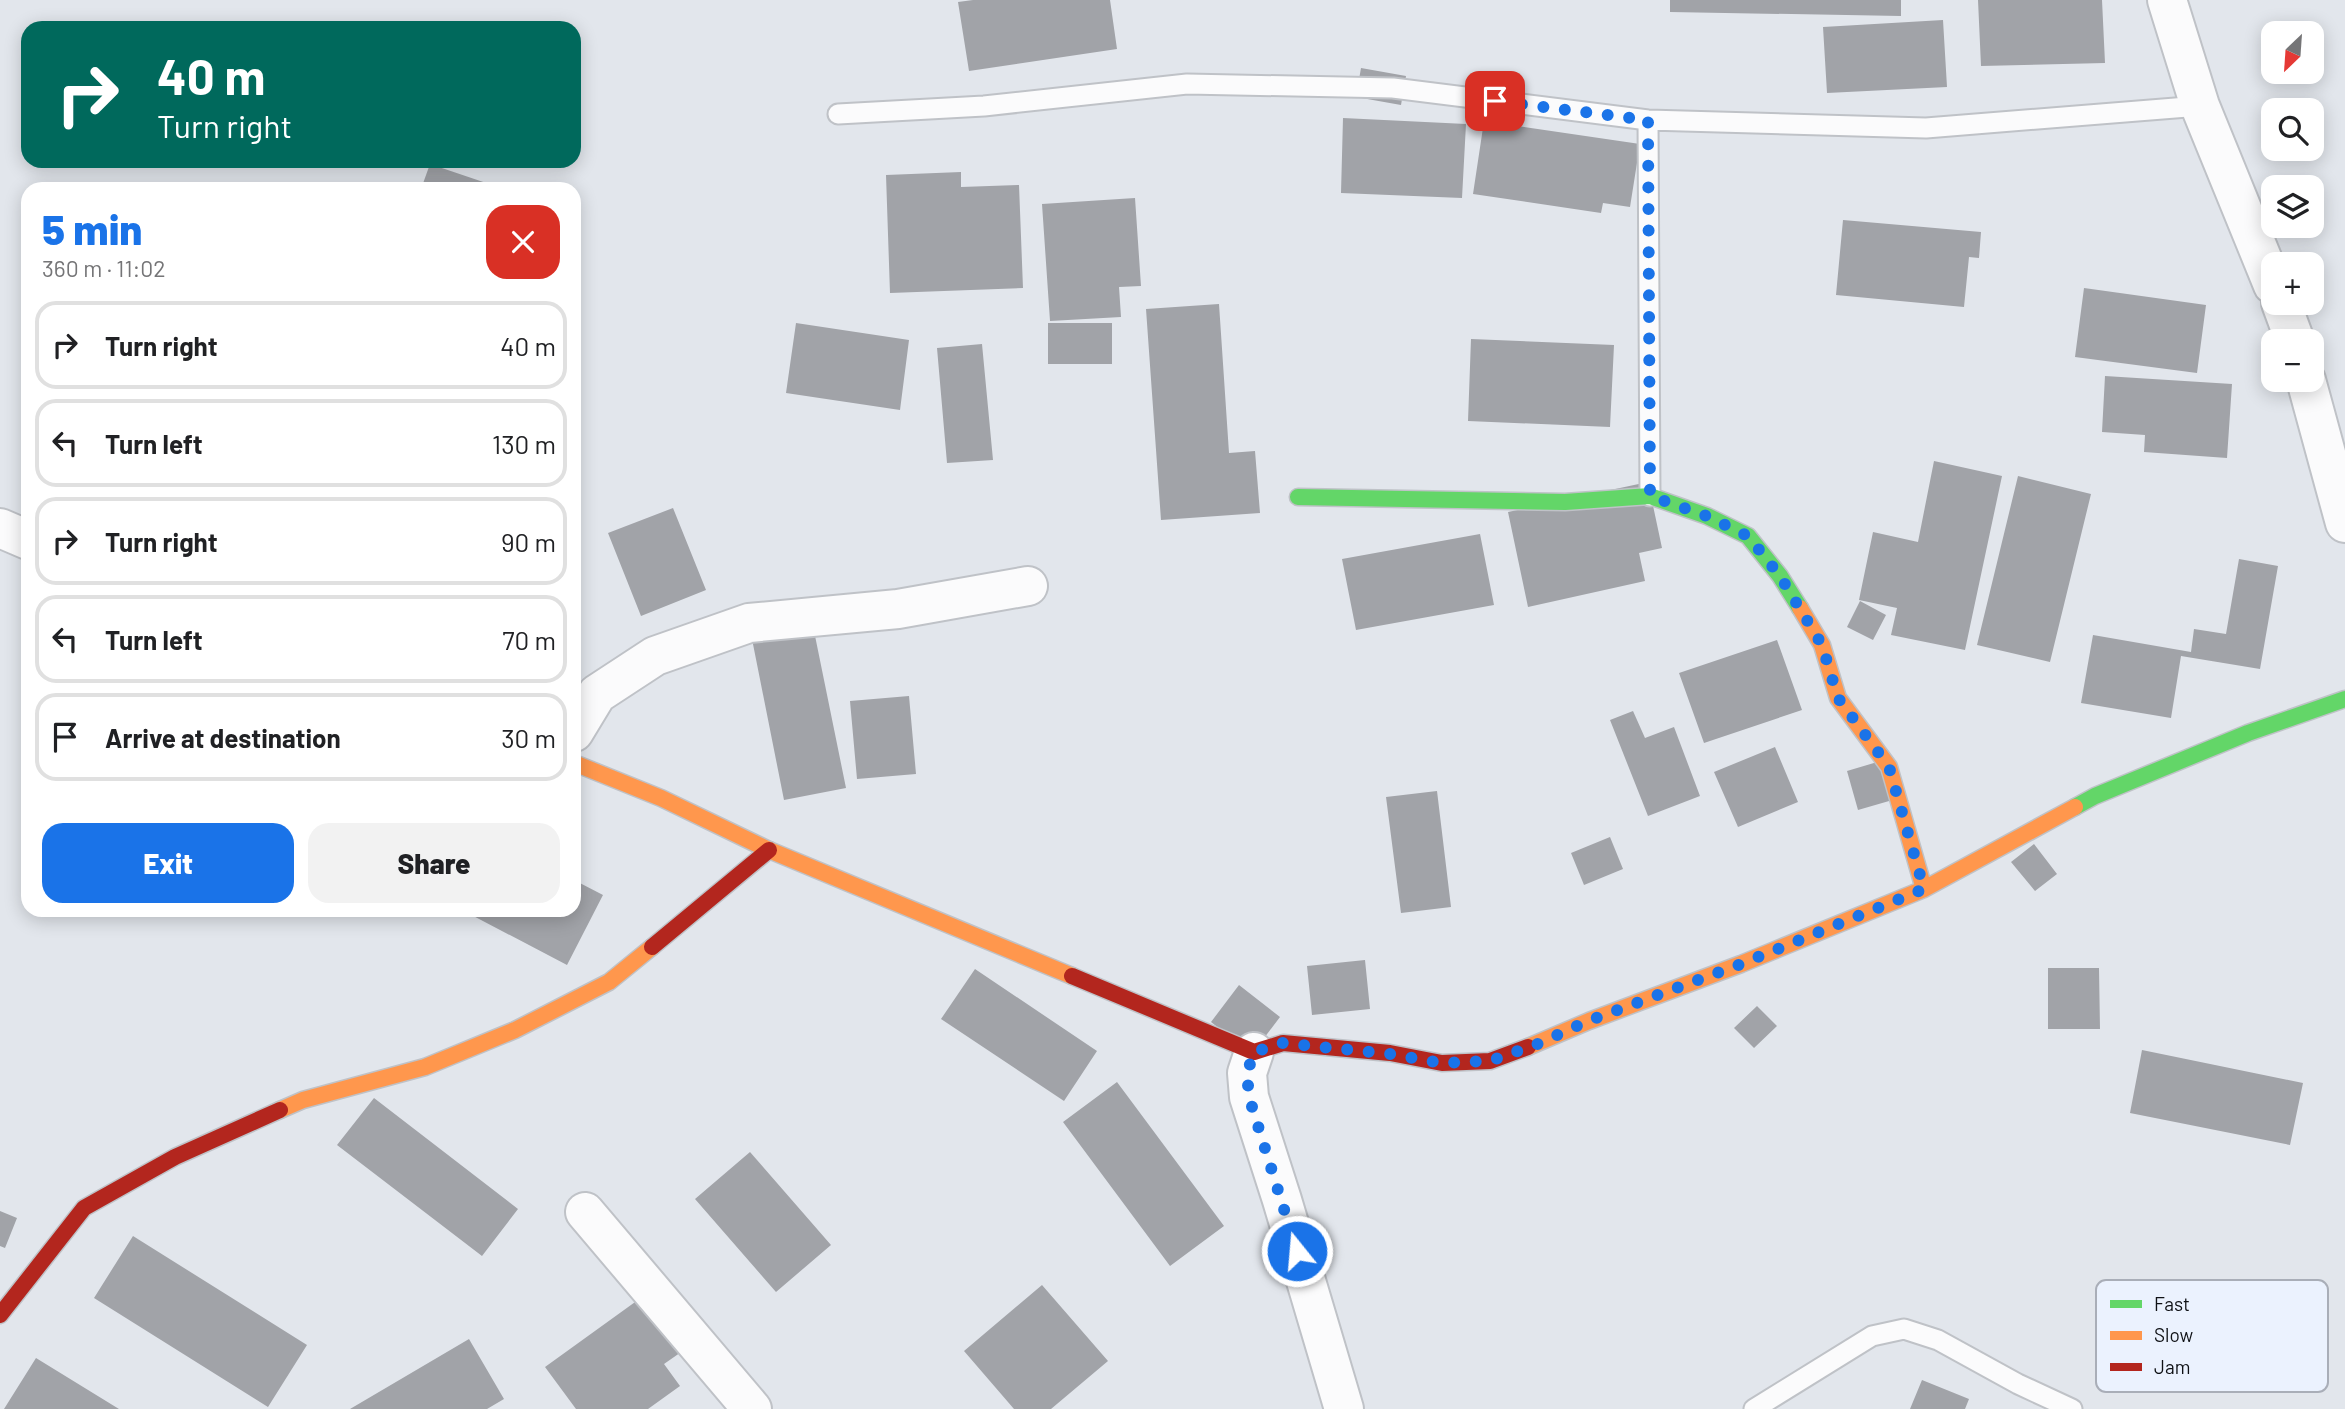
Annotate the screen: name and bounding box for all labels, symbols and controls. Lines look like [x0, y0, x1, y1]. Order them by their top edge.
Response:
north arrow [2261, 21, 2324, 84]
map controls [2261, 21, 2324, 392]
text: 40 m [157, 46, 265, 105]
icon: right [42, 49, 133, 140]
pin [1465, 71, 1525, 131]
icon: arrive [1476, 82, 1514, 120]
button: search [2261, 98, 2324, 161]
text: Turn right [157, 106, 292, 144]
button: layers [2261, 175, 2324, 238]
text: 5 min [42, 203, 142, 253]
button: close [486, 205, 560, 279]
button: + [2261, 252, 2324, 315]
text: 360 m · 11:02 [42, 254, 166, 282]
icon: right [46, 326, 84, 364]
button: − [2261, 329, 2324, 392]
text: Turn right [105, 330, 218, 361]
text: 40 m [500, 330, 556, 361]
icon: left [46, 424, 84, 462]
text: Turn left [105, 428, 203, 459]
text: 130 m [492, 428, 556, 459]
icon: right [46, 522, 84, 560]
text: Turn right [105, 526, 218, 557]
text: 90 m [501, 526, 556, 557]
icon: left [46, 620, 84, 658]
text: Turn left [105, 624, 203, 655]
text: 70 m [502, 624, 556, 655]
icon: arrive [46, 718, 84, 756]
text: Arrive at destination [105, 722, 341, 753]
text: 30 m [501, 722, 556, 753]
button: Exit [42, 823, 294, 903]
button: Share [308, 823, 560, 903]
position arrow [1260, 1214, 1334, 1288]
legend [2096, 1280, 2328, 1392]
text: Fast [2154, 1292, 2190, 1315]
text: Slow [2154, 1323, 2193, 1346]
text: Jam [2154, 1355, 2190, 1378]

